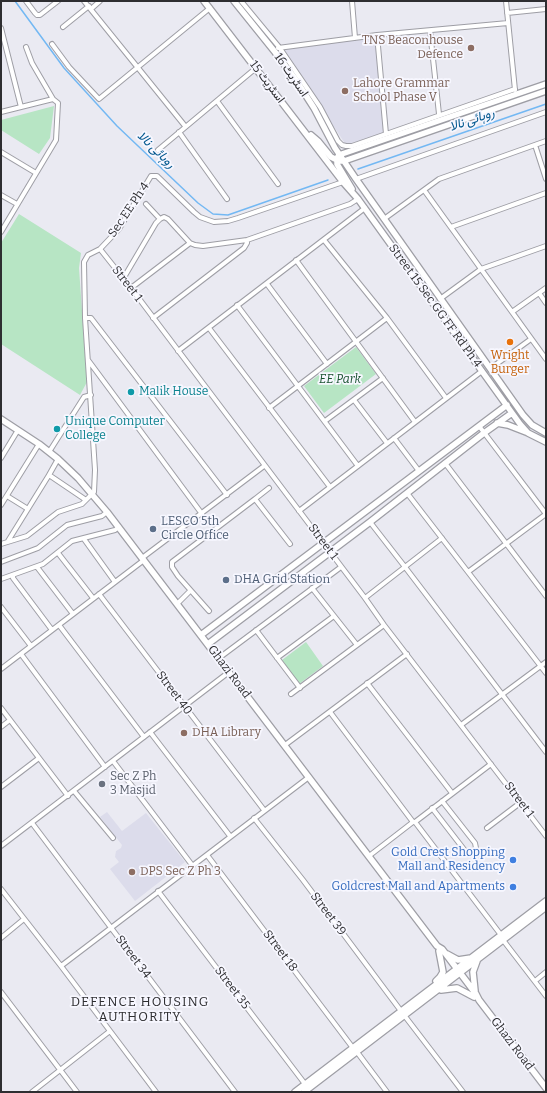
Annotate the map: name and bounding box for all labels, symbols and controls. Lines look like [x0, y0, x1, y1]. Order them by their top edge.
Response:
place label: TNS Beaconhouse Defence [362, 34, 463, 62]
marker: TNS Beaconhouse Defence [466, 43, 476, 53]
street label: اسٹریٹ 16 [271, 50, 311, 100]
street label: اسٹریٹ 15 [246, 58, 288, 106]
place label: Lahore Grammar School Phase V [353, 77, 449, 105]
marker: Lahore Grammar School Phase V [340, 86, 350, 96]
water label: روہائی نالا [447, 105, 497, 135]
water label: روہائی نالا [134, 128, 178, 172]
street label: Sec EE Ph 4 [105, 180, 153, 240]
street label: Street 15 Sec GG FF Rd Ph 4 [385, 242, 485, 370]
street label: Street 1 [109, 263, 145, 305]
marker: Wright Burger [505, 337, 515, 347]
place label: Wright Burger [491, 349, 529, 377]
park label: EE Park [319, 373, 361, 387]
place label: Malik House [139, 385, 208, 399]
marker: Malik House [126, 387, 136, 397]
place label: Unique Computer College [65, 415, 165, 443]
marker: Unique Computer College [52, 424, 62, 434]
place label: LESCO 5th Circle Office [161, 515, 229, 543]
street label: Street 1 [305, 521, 341, 563]
marker: LESCO 5th Circle Office [148, 524, 158, 534]
place label: DHA Grid Station [234, 573, 330, 587]
marker: DHA Grid Station [221, 575, 231, 585]
street label: Ghazi Road [204, 643, 254, 701]
street label: Street 40 [153, 668, 195, 718]
place label: DHA Library [192, 726, 261, 740]
marker: DHA Library [179, 728, 189, 738]
place label: Sec Z Ph 3 Masjid [110, 770, 156, 798]
marker: Sec Z Ph 3 Masjid [97, 779, 107, 789]
street label: Street 1 [501, 779, 537, 821]
place label: Gold Crest Shopping Mall and Residency [391, 846, 505, 874]
marker: Gold Crest Shopping Mall and Residency [508, 855, 518, 865]
place label: DPS Sec Z Ph 3 [140, 865, 221, 879]
marker: DPS Sec Z Ph 3 [127, 867, 137, 877]
place label: Goldcrest Mall and Apartments [331, 880, 505, 894]
marker: Goldcrest Mall and Apartments [508, 882, 518, 892]
street label: Street 39 [307, 890, 349, 938]
street label: Street 18 [260, 927, 300, 975]
street label: Street 34 [112, 933, 154, 981]
street label: Street 35 [211, 964, 253, 1012]
district label: DEFENCE HOUSING AUTHORITY [71, 994, 209, 1025]
street label: Ghazi Road [487, 1015, 537, 1073]

